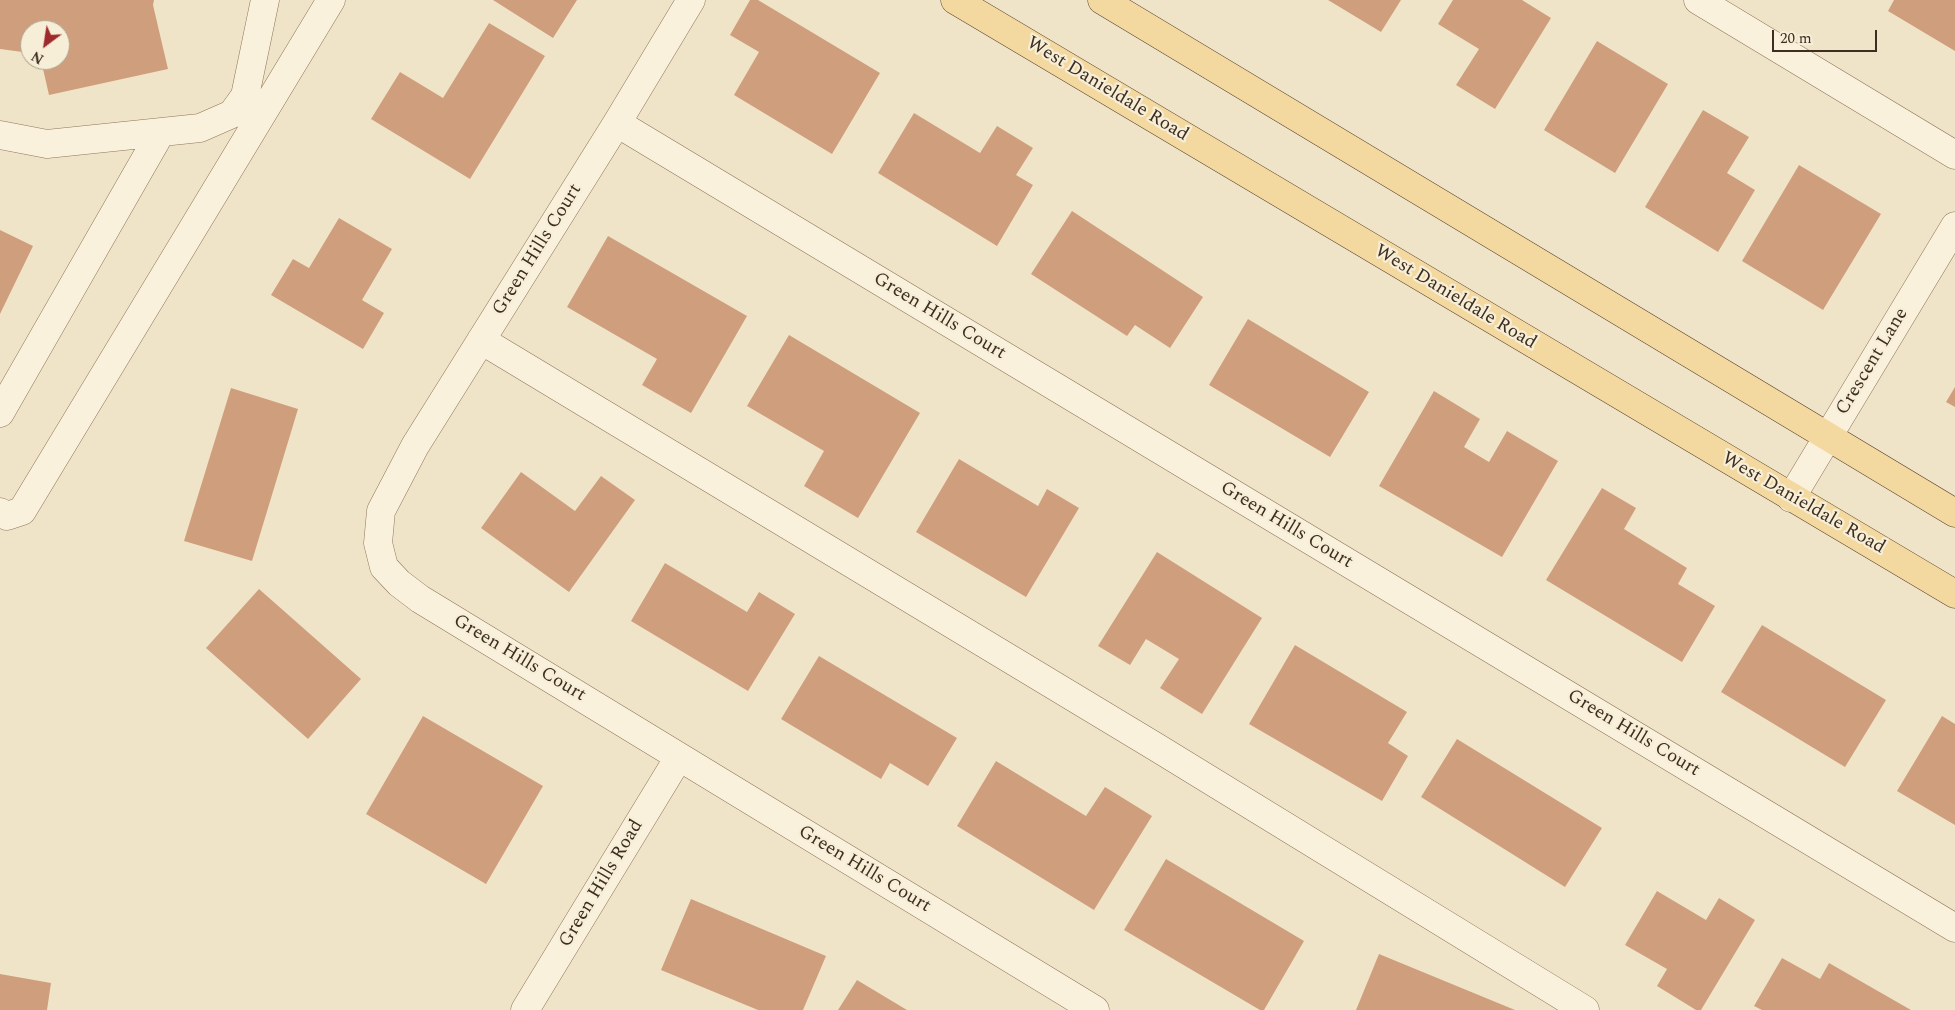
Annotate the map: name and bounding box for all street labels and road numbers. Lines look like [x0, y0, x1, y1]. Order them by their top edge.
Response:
street label: West Danieldale Road [1022, 33, 1192, 147]
street label: Green Hills Court [488, 180, 588, 320]
street label: West Danieldale Road [1370, 241, 1540, 355]
street label: Green Hills Court [869, 268, 1009, 366]
street label: Crescent Lane [1832, 304, 1914, 420]
street label: West Danieldale Road [1717, 448, 1889, 560]
street label: Green Hills Court [1216, 477, 1356, 575]
street label: Green Hills Court [449, 610, 589, 708]
street label: Green Hills Court [1563, 685, 1703, 783]
street label: Green Hills Road [555, 816, 649, 952]
street label: Green Hills Court [794, 821, 934, 919]

